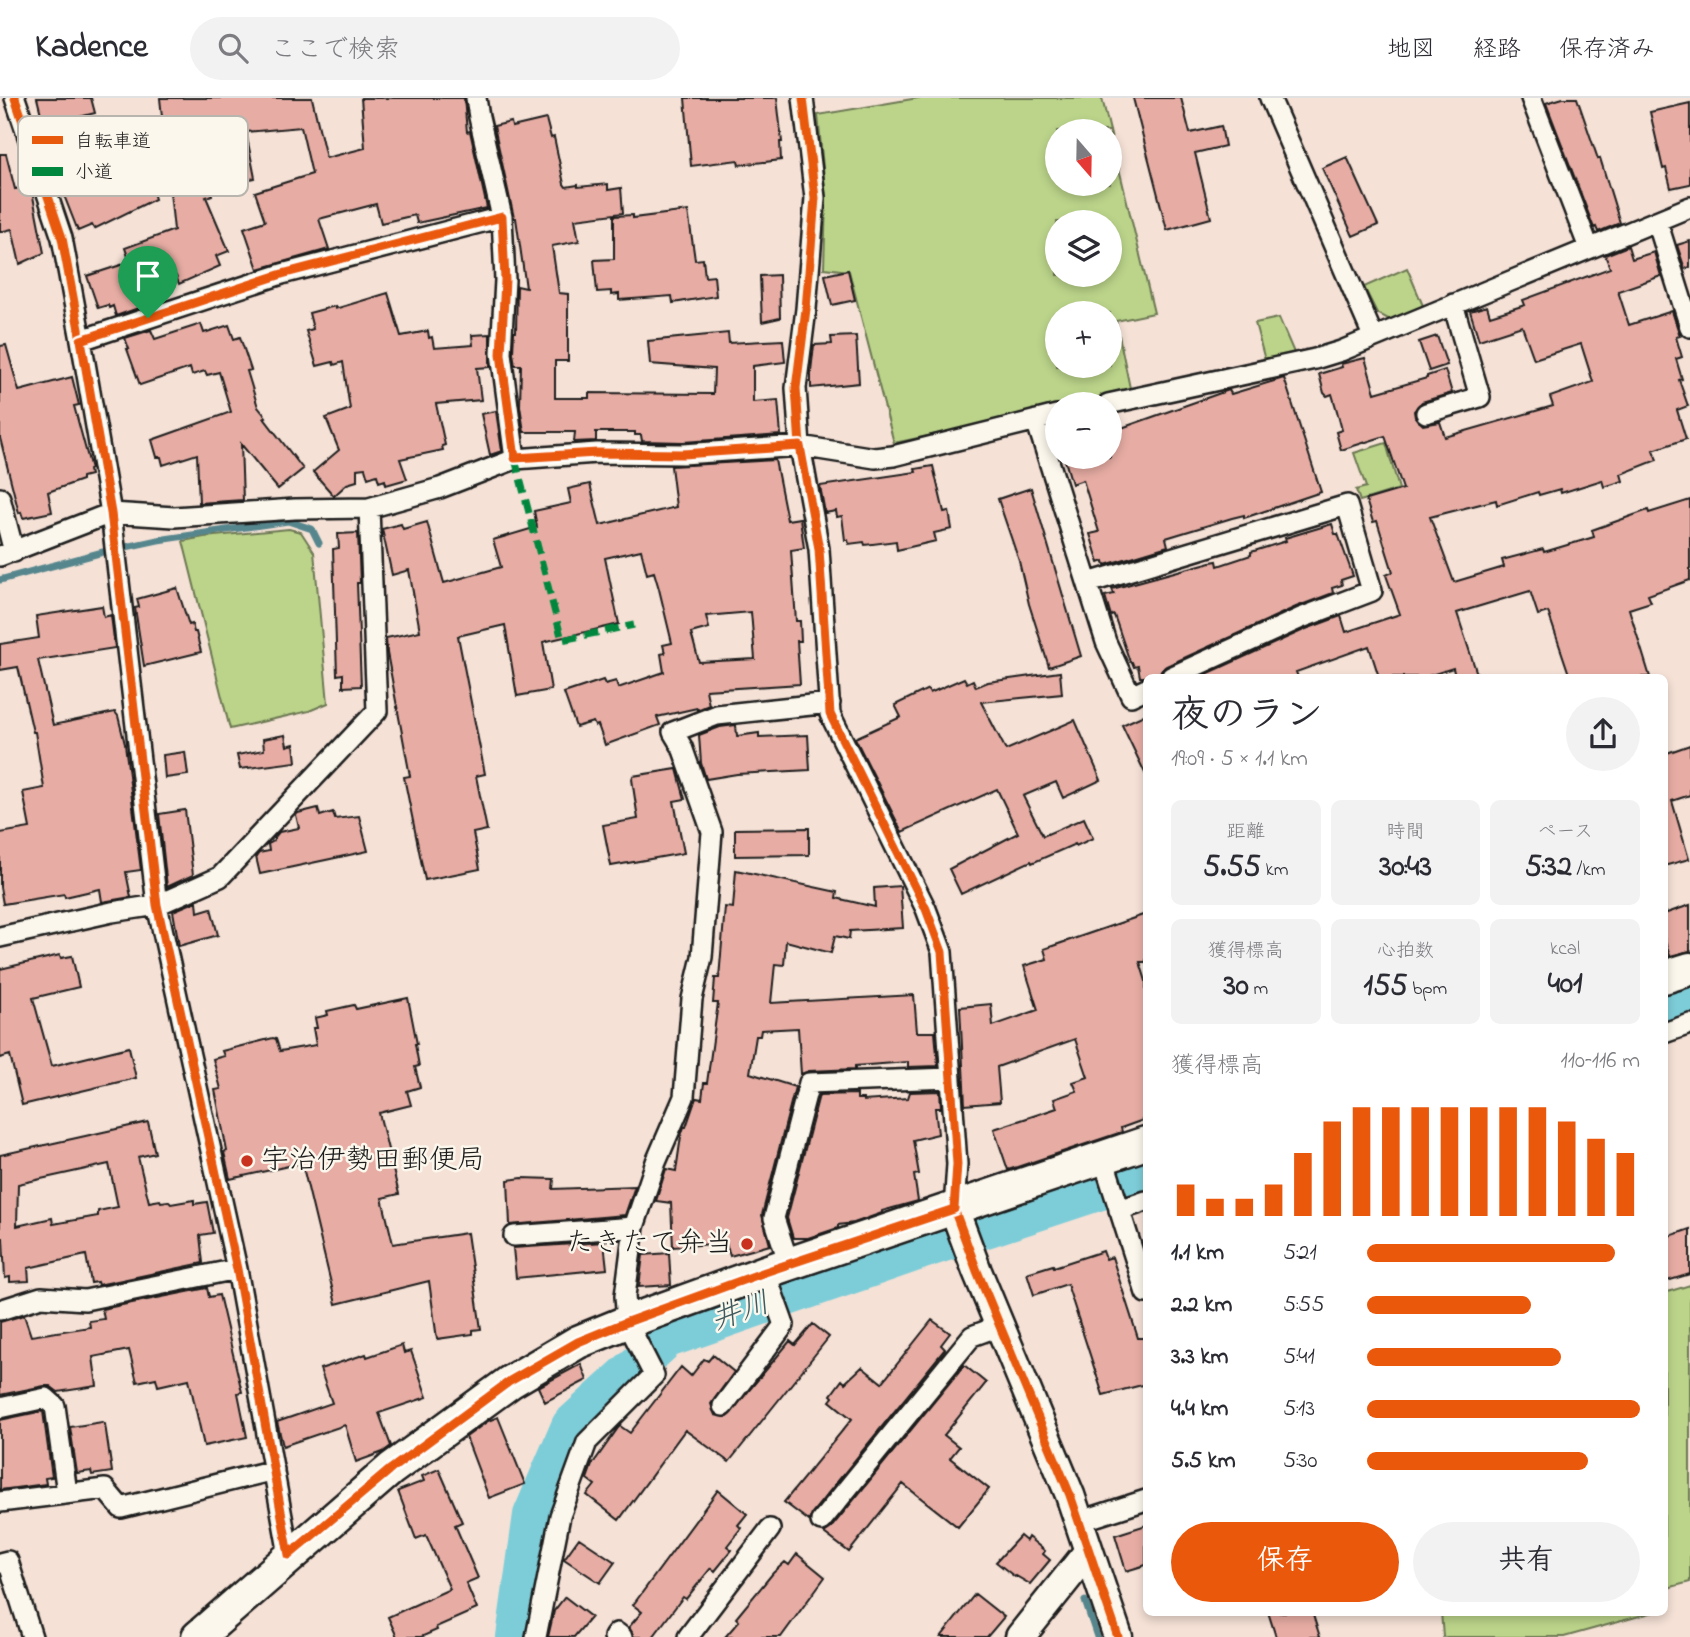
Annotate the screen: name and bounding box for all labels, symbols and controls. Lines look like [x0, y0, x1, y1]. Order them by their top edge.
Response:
search box [190, 17, 680, 80]
text: Kadence [35, 24, 148, 72]
icon: search [214, 29, 252, 67]
text: ここで検索 [270, 32, 400, 70]
text: 地図 [1387, 33, 1435, 68]
text: 経路 [1473, 33, 1521, 68]
text: 保存済み [1559, 33, 1655, 68]
legend [18, 116, 248, 196]
north arrow [1045, 119, 1122, 196]
map controls [1045, 119, 1122, 469]
text: 自転車道 [75, 129, 151, 156]
text: 小道 [75, 160, 113, 187]
button: layers [1045, 210, 1122, 287]
pin [118, 246, 178, 318]
icon: arrive [129, 257, 167, 295]
button: + [1045, 301, 1122, 378]
button: − [1045, 392, 1122, 469]
text: 夜のラン [1171, 689, 1323, 745]
button: share [1566, 697, 1640, 771]
text: 19:09 · 5 × 1.1 km [1171, 743, 1308, 776]
text: 距離 [1227, 819, 1265, 846]
text: 時間 [1386, 819, 1425, 846]
text: ペース [1537, 819, 1593, 846]
text: 5.55 [1203, 846, 1261, 890]
text: 30:43 [1379, 846, 1432, 890]
text: 5:32 [1525, 846, 1572, 890]
text: km [1261, 857, 1289, 884]
text: /km [1572, 857, 1606, 884]
text: kcal [1550, 936, 1580, 963]
text: 獲得標高 [1208, 938, 1284, 965]
text: 心拍数 [1377, 938, 1434, 965]
text: 401 [1548, 963, 1583, 1007]
text: 30 [1223, 965, 1249, 1009]
text: 155 [1364, 965, 1407, 1009]
text: m [1249, 976, 1268, 1003]
text: bpm [1407, 976, 1447, 1003]
text: 110–116 m [1560, 1045, 1640, 1078]
text: 獲得標高 [1171, 1050, 1263, 1083]
place label: 宇治伊勢田郵便局 [261, 1141, 485, 1182]
marker: 宇治伊勢田郵便局 [239, 1153, 255, 1169]
place label: たきたて弁当 [566, 1224, 733, 1265]
marker: たきたて弁当 [739, 1236, 755, 1252]
text: 1.1 km [1171, 1237, 1224, 1270]
text: 5:21 [1283, 1237, 1317, 1270]
water label: 井川 [705, 1282, 777, 1344]
text: 2.2 km [1171, 1289, 1232, 1322]
text: 5:55 [1283, 1289, 1324, 1322]
text: 3.3 km [1171, 1341, 1228, 1374]
text: 5:41 [1283, 1341, 1315, 1374]
text: 4.4 km [1171, 1393, 1228, 1426]
text: 5:13 [1283, 1393, 1315, 1426]
text: 5.5 km [1171, 1445, 1236, 1478]
text: 5:30 [1283, 1445, 1318, 1478]
button: 保存 [1171, 1522, 1399, 1602]
button: 共有 [1413, 1522, 1640, 1602]

